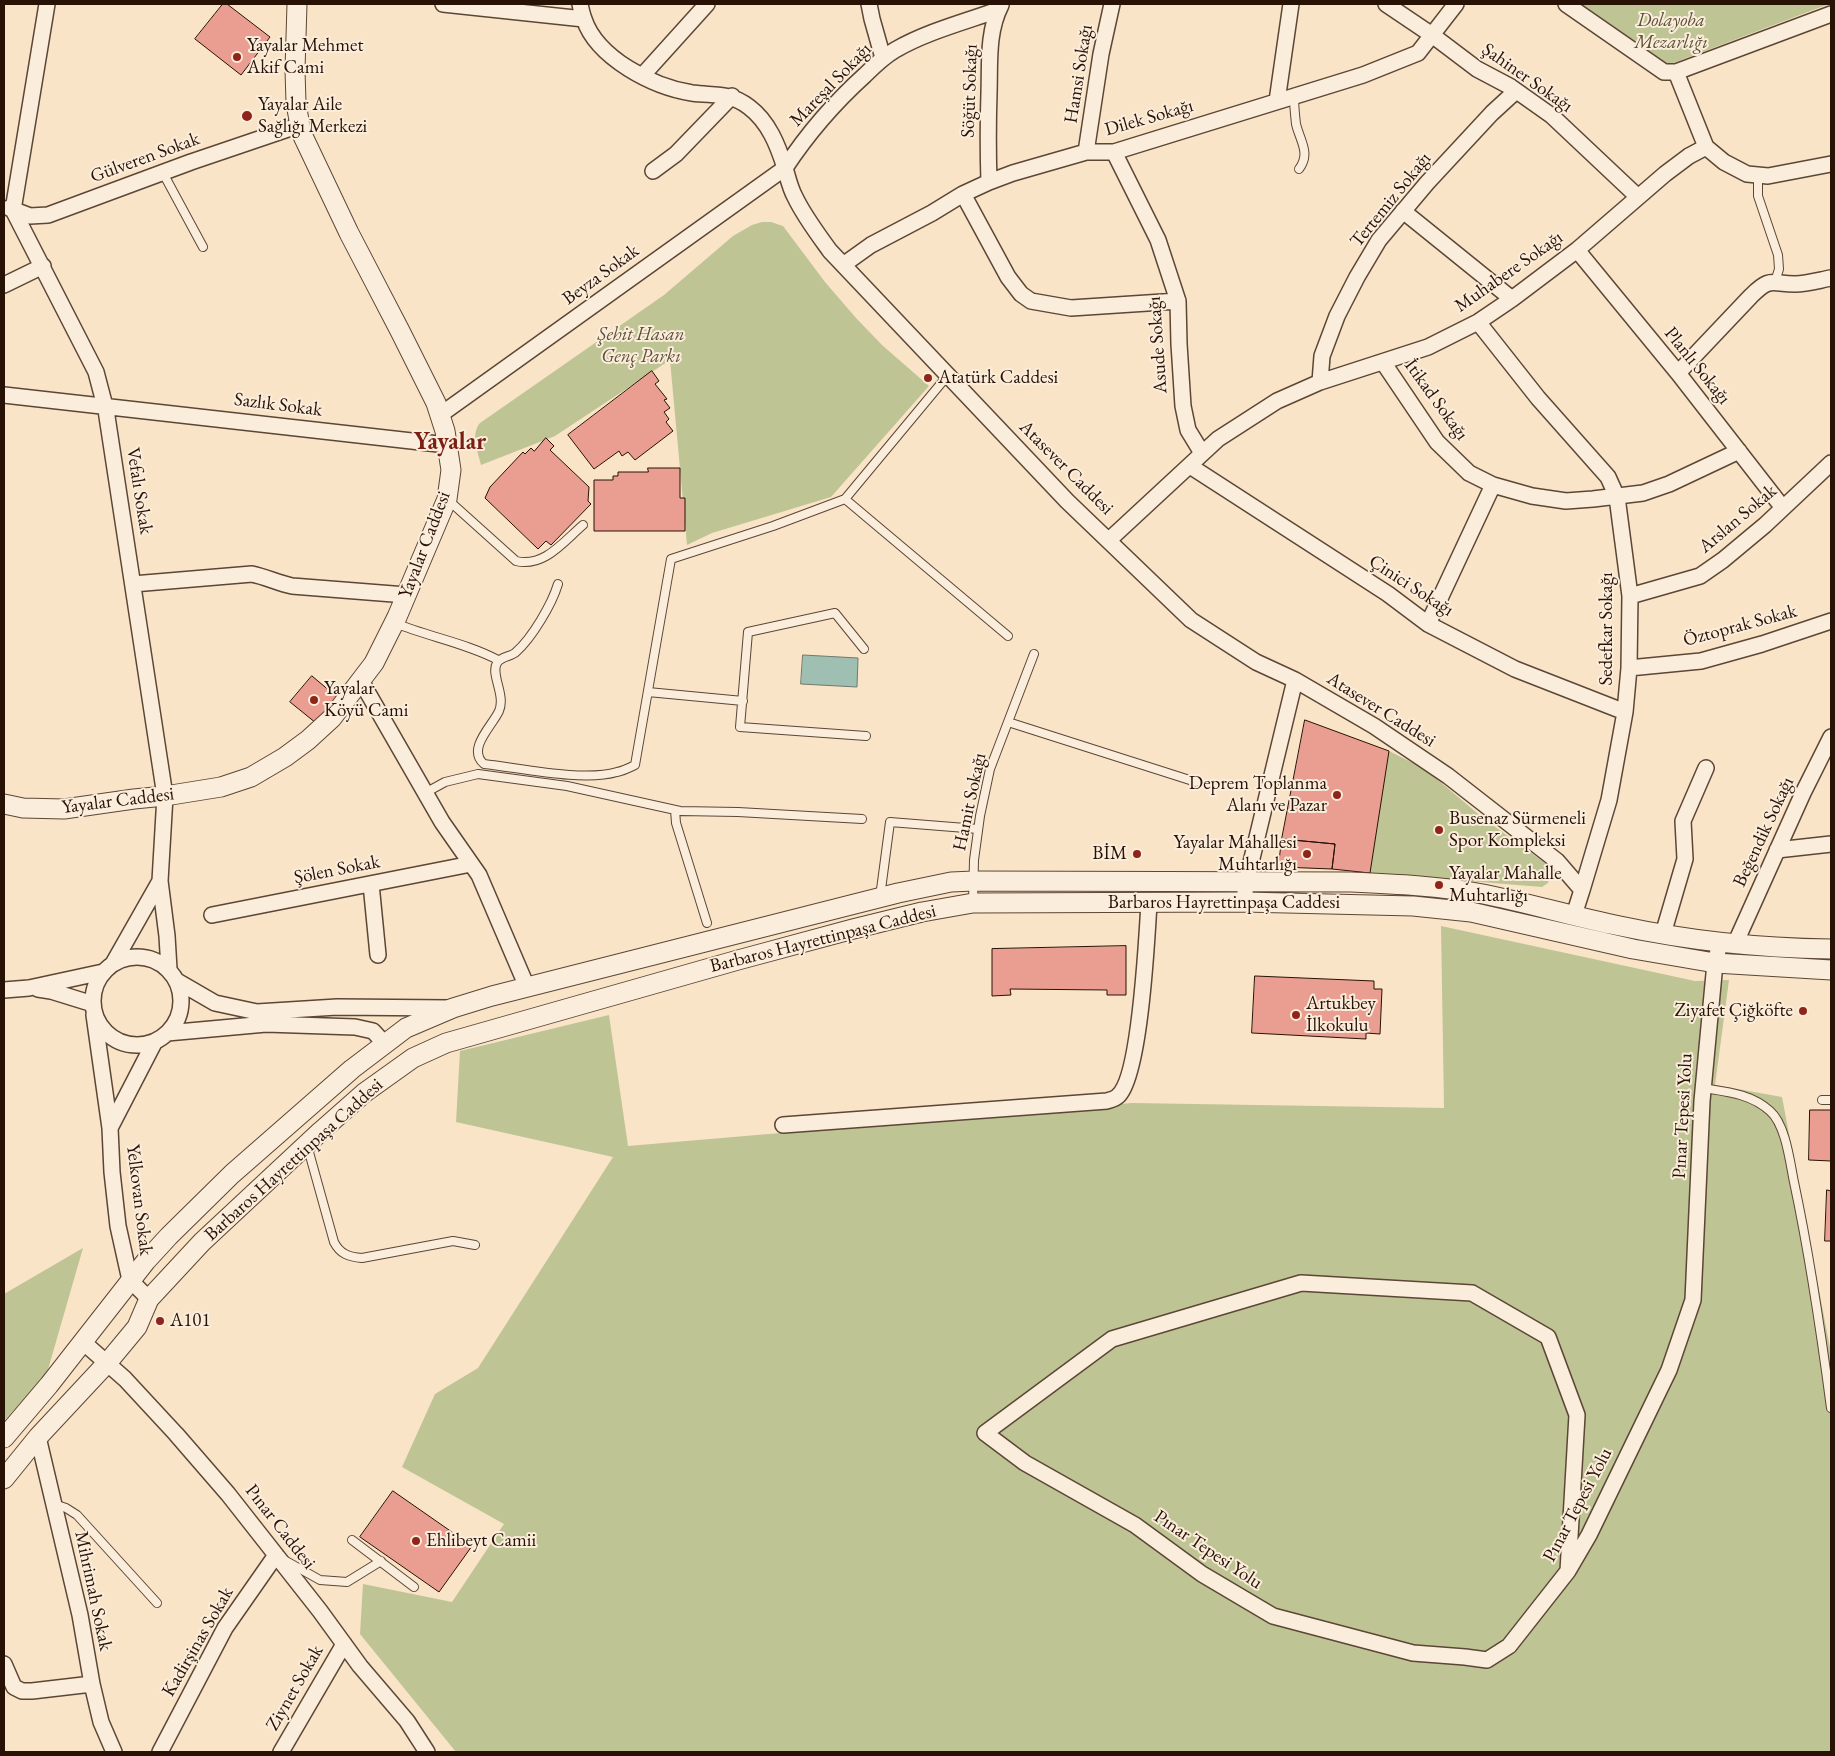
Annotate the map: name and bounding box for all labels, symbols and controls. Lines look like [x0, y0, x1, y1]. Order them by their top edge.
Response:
park label: Dolayoba Mezarlığı [1634, 10, 1708, 54]
street label: Hamsi Sokağı [1060, 23, 1098, 125]
place label: Yayalar Mehmet Akif Cami [247, 35, 363, 79]
street label: Mareşal Sokağı [785, 38, 877, 132]
street label: Şahiner Sokağı [1477, 38, 1577, 118]
street label: Söğüt Sokağı [957, 44, 983, 138]
marker: Yayalar Mehmet Akif Cami [231, 51, 243, 63]
place label: Yayalar Aile Sağlığı Merkezi [258, 94, 367, 138]
street label: Dilek Sokağı [1102, 94, 1196, 142]
marker: Yayalar Aile Sağlığı Merkezi [240, 109, 254, 123]
street label: Gülveren Sokak [87, 128, 203, 188]
street label: Tertemiz Sokağı [1346, 148, 1436, 252]
street label: Muhabere Sokağı [1451, 226, 1567, 318]
street label: Beyza Sokak [558, 240, 644, 310]
street label: Asude Sokağı [1143, 296, 1173, 394]
street label: Planlı Sokağı [1659, 323, 1735, 409]
park label: Şehit Hasan Genç Parkı [598, 324, 684, 368]
street label: İtikad Sokağı [1399, 355, 1473, 445]
place label: Atatürk Caddesi̇ [938, 367, 1058, 389]
marker: Atatürk Caddesi̇ [922, 372, 934, 384]
street label: Sazlık Sokak [233, 388, 323, 422]
street label: Atasever Caddesi [1014, 416, 1118, 520]
district label: Yayalar [414, 428, 486, 456]
street label: Vefalı Sokak [121, 446, 157, 536]
street label: Arslan Sokak [1694, 480, 1782, 558]
street label: Yayalar Caddesi [394, 488, 456, 602]
street label: Çinici Sokağı [1364, 550, 1458, 622]
street label: Sedefkar Sokağı [1596, 572, 1618, 686]
street label: Öztoprak Sokak [1681, 600, 1799, 652]
street label: Atasever Caddesi [1322, 667, 1440, 753]
place label: Yayalar Köyü Cami [324, 678, 409, 722]
marker: Yayalar Köyü Cami [308, 694, 320, 706]
street label: Hamit Sokağı [949, 751, 991, 853]
place label: Deprem Toplanma Alanı ve Pazar [1189, 773, 1327, 817]
street label: Beğendik Sokağı [1729, 773, 1799, 891]
street label: Yayalar Caddesi [61, 783, 175, 819]
marker: Deprem Toplanma Alanı ve Pazar [1331, 789, 1343, 801]
place label: Busenaz Sürmeneli Spor Kompleksi [1449, 808, 1586, 852]
marker: Busenaz Sürmeneli Spor Kompleksi [1433, 824, 1445, 836]
place label: Yayalar Mahallesi Muhtarlığı [1174, 832, 1297, 876]
place label: BİM [1092, 843, 1127, 865]
marker: BİM [1131, 848, 1143, 860]
marker: Yayalar Mahallesi Muhtarlığı [1301, 848, 1313, 860]
street label: Şölen Sokak [292, 850, 382, 890]
place label: Yayalar Mahalle Muhtarlığı [1449, 863, 1562, 907]
marker: Yayalar Mahalle Muhtarlığı [1433, 879, 1445, 891]
street label: Barbaros Hayrettinpaşa Caddesi [1108, 892, 1340, 914]
street label: Barbaros Hayrettinpaşa Caddesi [708, 900, 938, 978]
place label: Artukbey İlkokulu [1306, 993, 1376, 1037]
place label: Ziyafet Çiğköfte [1674, 1000, 1793, 1022]
marker: Ziyafet Çiğköfte [1797, 1005, 1809, 1017]
marker: Artukbey İlkokulu [1290, 1009, 1302, 1021]
street label: Pınar Tepesi Yolu [1668, 1053, 1698, 1179]
street label: Barbaros Hayrettinpaşa Caddesi [200, 1074, 388, 1246]
street label: Yelkovan Sokak [121, 1143, 157, 1257]
place label: A101 [170, 1310, 211, 1332]
marker: A101 [154, 1315, 166, 1327]
street label: Pınar Tepesi Yolu [1538, 1444, 1618, 1566]
street label: Pınar Caddesi [240, 1480, 320, 1574]
street label: Pınar Tepesi Yolu [1150, 1505, 1266, 1595]
street label: Mihrimah Sokak [69, 1529, 117, 1653]
place label: Ehlibeyt Camii [426, 1530, 536, 1552]
marker: Ehlibeyt Camii [410, 1535, 422, 1547]
street label: Kadirşinas Sokak [157, 1583, 239, 1701]
street label: Ziynet Sokak [261, 1641, 329, 1735]

